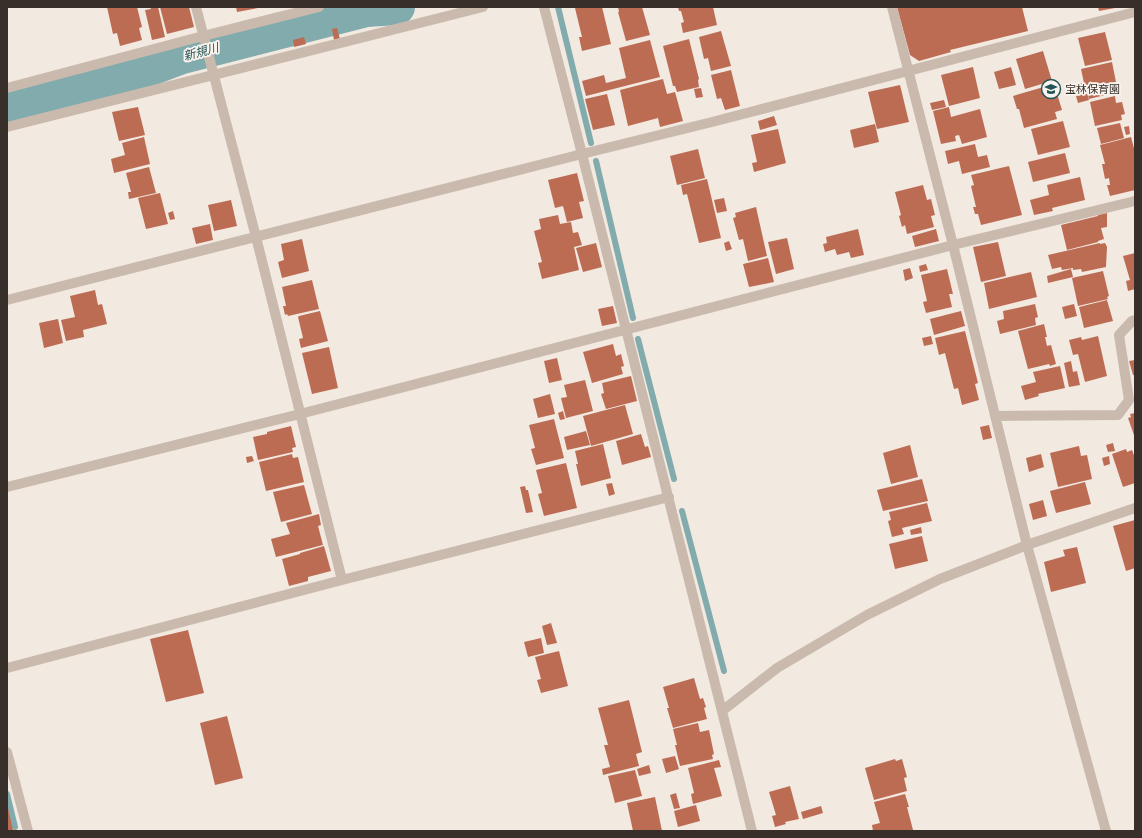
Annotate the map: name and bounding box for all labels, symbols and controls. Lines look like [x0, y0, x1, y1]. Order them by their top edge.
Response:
water label: 新規川 [182, 40, 222, 63]
school or university icon: 宝林保育園 [1040, 78, 1062, 100]
place label: 宝林保育園 [1065, 83, 1120, 95]

